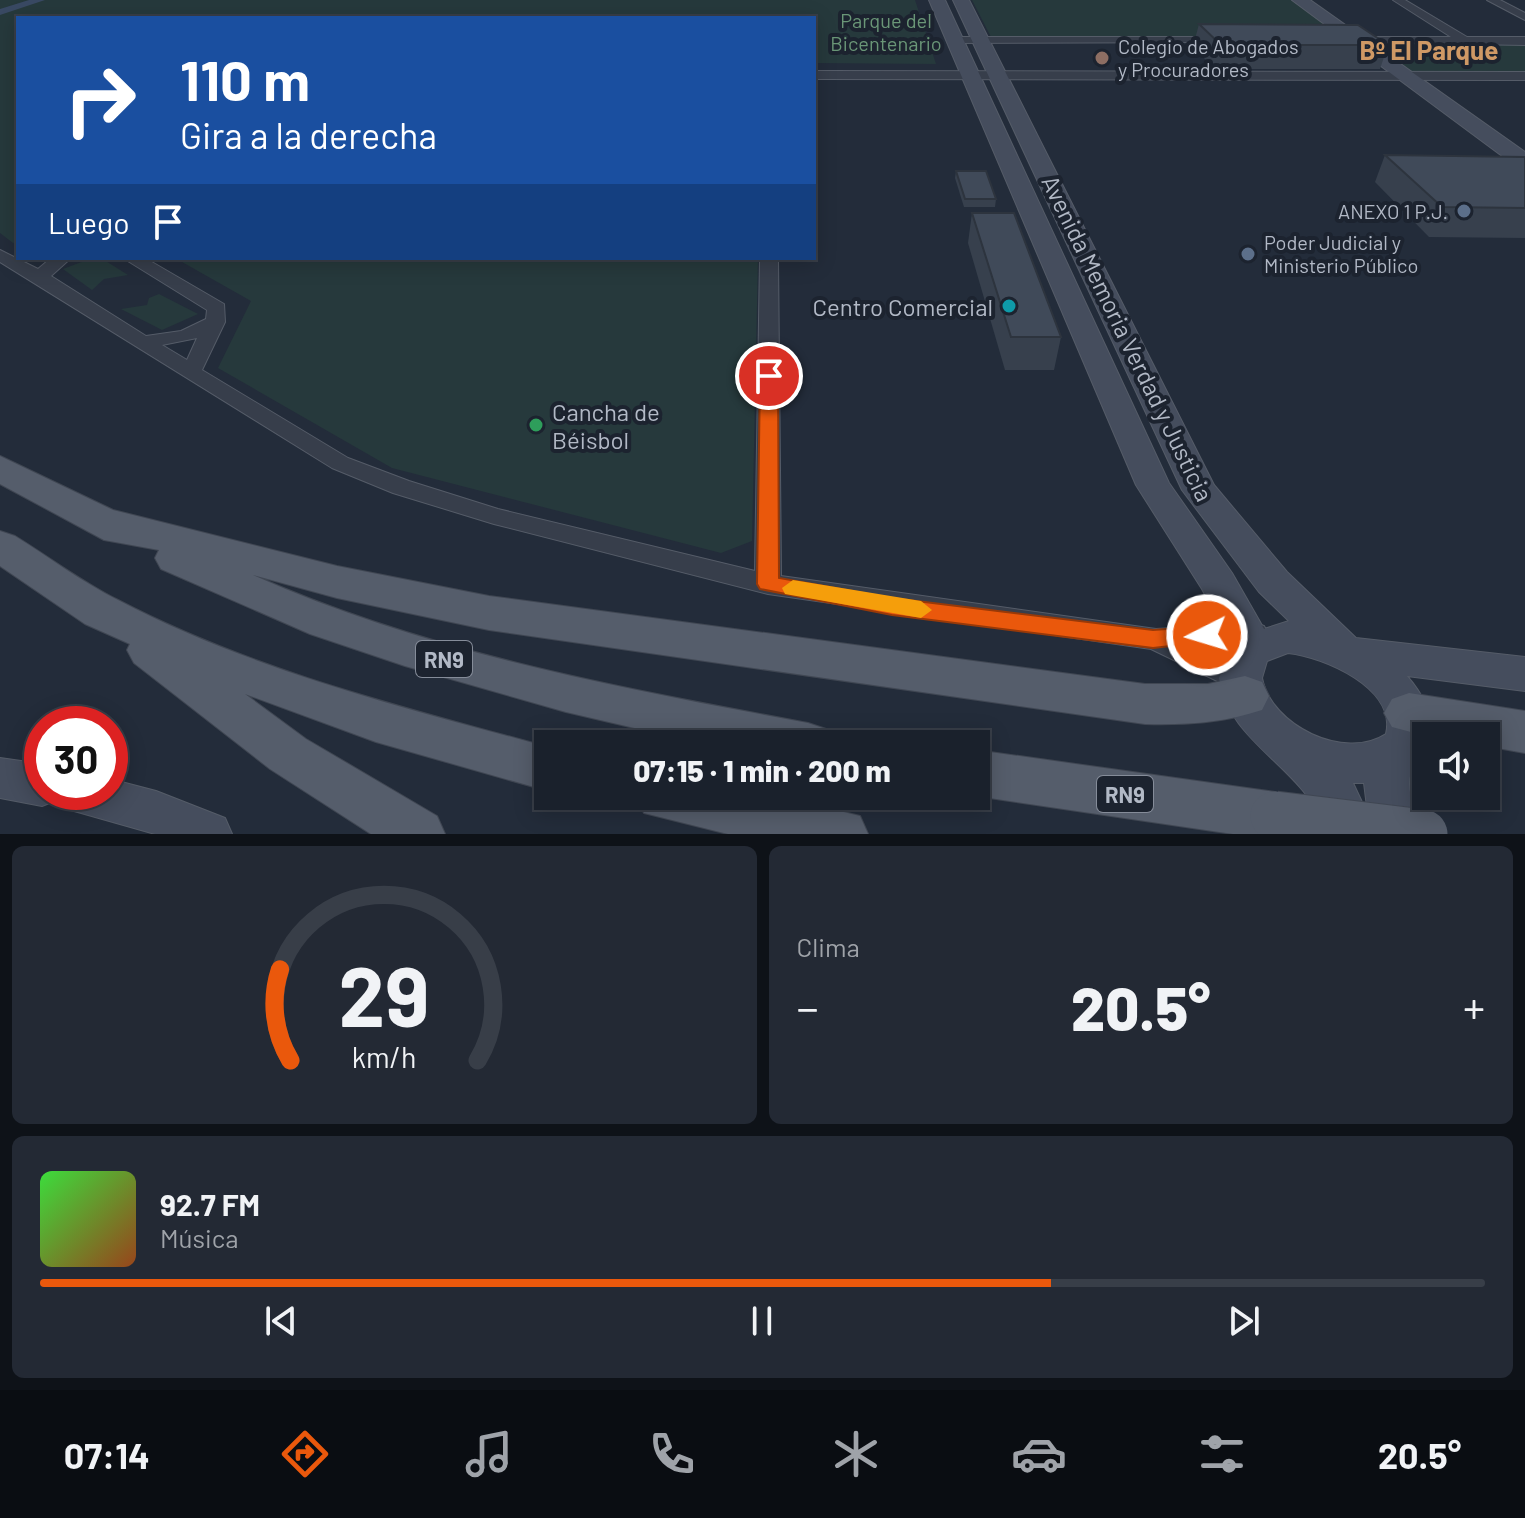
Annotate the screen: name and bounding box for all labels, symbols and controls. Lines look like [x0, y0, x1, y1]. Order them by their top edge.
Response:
park label: Parque del Bicentenario [830, 8, 942, 55]
place label: Colegio de Abogados y Procuradores [1118, 34, 1299, 81]
district label: Bº El Parque [1360, 34, 1498, 65]
text: 110 m [180, 45, 310, 112]
icon: right [48, 48, 152, 152]
marker: Colegio de Abogados y Procuradores [1093, 49, 1111, 67]
text: Gira a la derecha [180, 113, 437, 156]
street label: Avenida Memoria Verdad y Justicia [1036, 170, 1220, 506]
place label: ANEXO 1 P.J. [1338, 199, 1448, 223]
icon: arrive [146, 200, 190, 244]
marker: ANEXO 1 P.J. [1455, 202, 1473, 220]
text: Luego [48, 204, 130, 240]
place label: Poder Judicial y Ministerio Público [1264, 230, 1418, 277]
marker: Poder Judicial y Ministerio Público [1239, 245, 1257, 263]
place label: Centro Comercial [812, 292, 993, 321]
marker: Centro Comercial [1000, 297, 1018, 315]
pin [735, 342, 803, 410]
icon: arrive [747, 354, 791, 398]
place label: Cancha de Béisbol [552, 397, 660, 454]
marker: Cancha de Béisbol [527, 416, 545, 434]
position arrow [1165, 593, 1249, 677]
road number: RN9 [416, 641, 472, 677]
speed limit sign: 30 [24, 706, 128, 810]
map controls [1412, 722, 1500, 810]
button: sound [1412, 722, 1500, 810]
text: 07:15 · 1 min · 200 m [633, 752, 891, 788]
road number: RN9 [1097, 776, 1153, 812]
text: Clima [797, 931, 860, 962]
text: 29 [339, 944, 430, 1044]
text: 20.5° [1071, 971, 1211, 1043]
text: − [797, 980, 819, 1033]
text: + [1463, 980, 1485, 1033]
text: km/h [352, 1039, 417, 1074]
text: 92.7 FM [160, 1186, 260, 1222]
text: Música [160, 1222, 239, 1253]
icon: previous [259, 1299, 303, 1343]
icon: pause [740, 1299, 784, 1343]
icon: next [1222, 1299, 1266, 1343]
icon: directions [277, 1426, 333, 1482]
icon: music [461, 1426, 517, 1482]
icon: phone [644, 1426, 700, 1482]
icon: climate [828, 1426, 884, 1482]
icon: car [1011, 1426, 1067, 1482]
icon: filters [1194, 1426, 1250, 1482]
text: 07:14 [64, 1433, 150, 1476]
text: 20.5° [1378, 1433, 1461, 1476]

